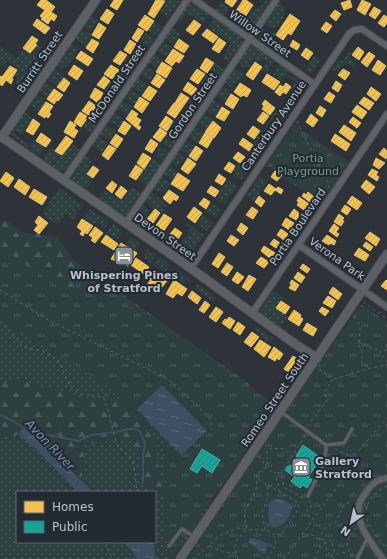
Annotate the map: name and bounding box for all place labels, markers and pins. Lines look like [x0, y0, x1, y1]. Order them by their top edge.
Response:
hotel icon: Whispering Pines of Stratford [113, 245, 135, 267]
place label: Whispering Pines of Stratford [70, 269, 178, 295]
place label: Gallery Stratford [315, 455, 372, 481]
museum icon: Gallery Stratford [290, 456, 312, 478]

